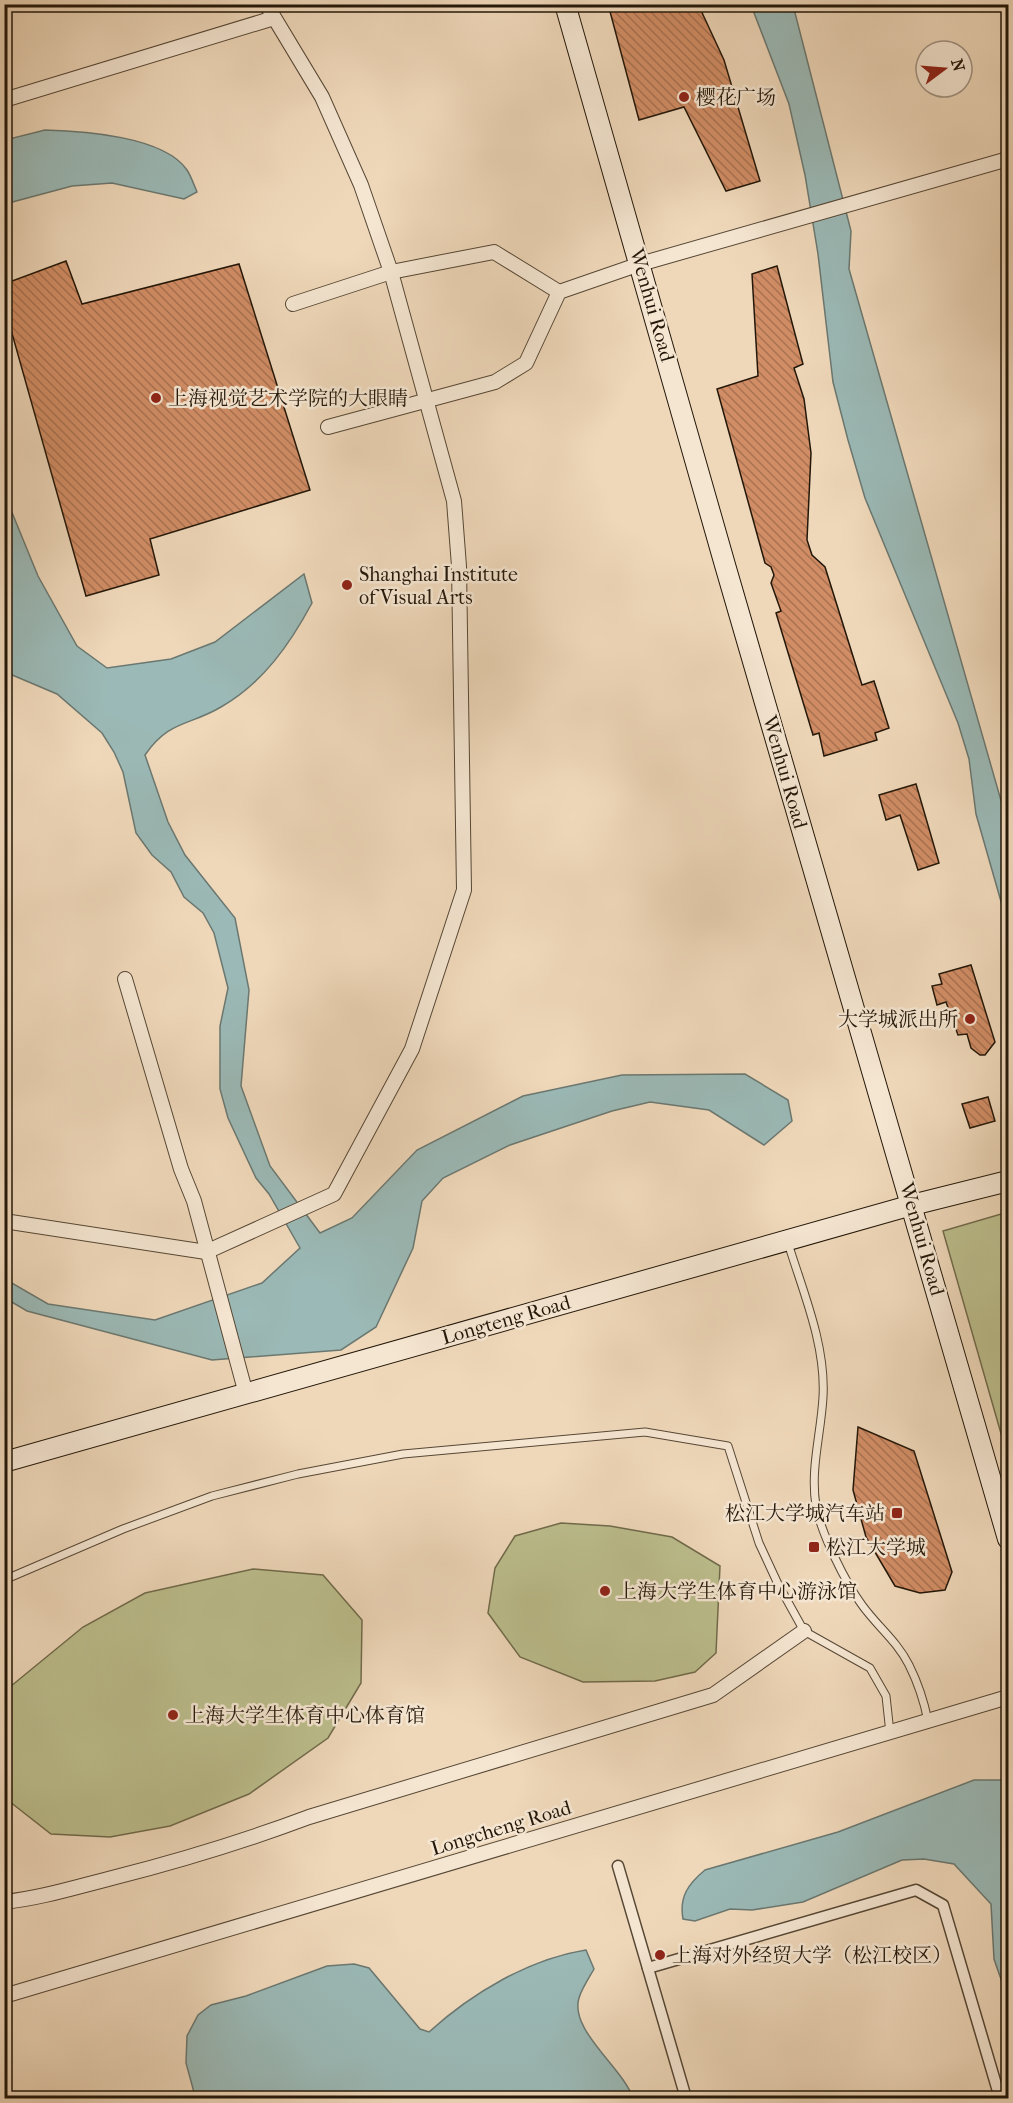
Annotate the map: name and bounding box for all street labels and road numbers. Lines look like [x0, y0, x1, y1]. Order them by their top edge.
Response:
street label: Wenhui Road [625, 245, 679, 365]
street label: Wenhui Road [758, 712, 812, 832]
street label: Wenhui Road [895, 1179, 949, 1299]
street label: Longteng Road [439, 1290, 574, 1349]
street label: Longcheng Road [428, 1795, 575, 1860]

